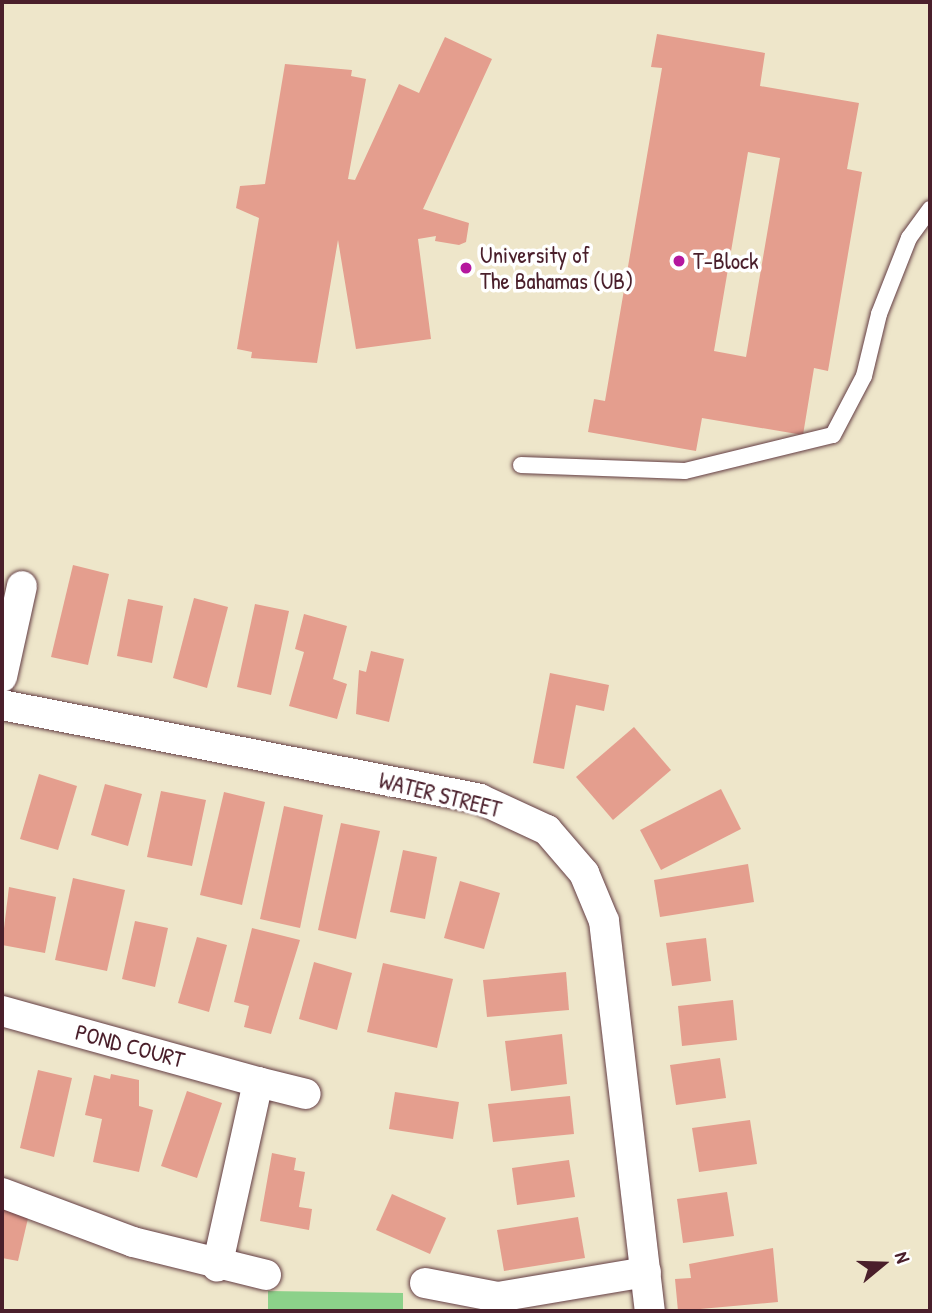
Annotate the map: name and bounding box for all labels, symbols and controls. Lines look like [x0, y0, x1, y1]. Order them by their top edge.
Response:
place label: University of The Bahamas (UB) [480, 241, 633, 295]
place label: T-Block [693, 247, 759, 275]
marker: T-Block [671, 253, 687, 269]
marker: University of The Bahamas (UB) [458, 260, 474, 276]
street label: WATER STREET [376, 767, 504, 823]
street label: POND COURT [73, 1018, 187, 1074]
north arrow [848, 1229, 918, 1299]
text: N [889, 1248, 917, 1266]

